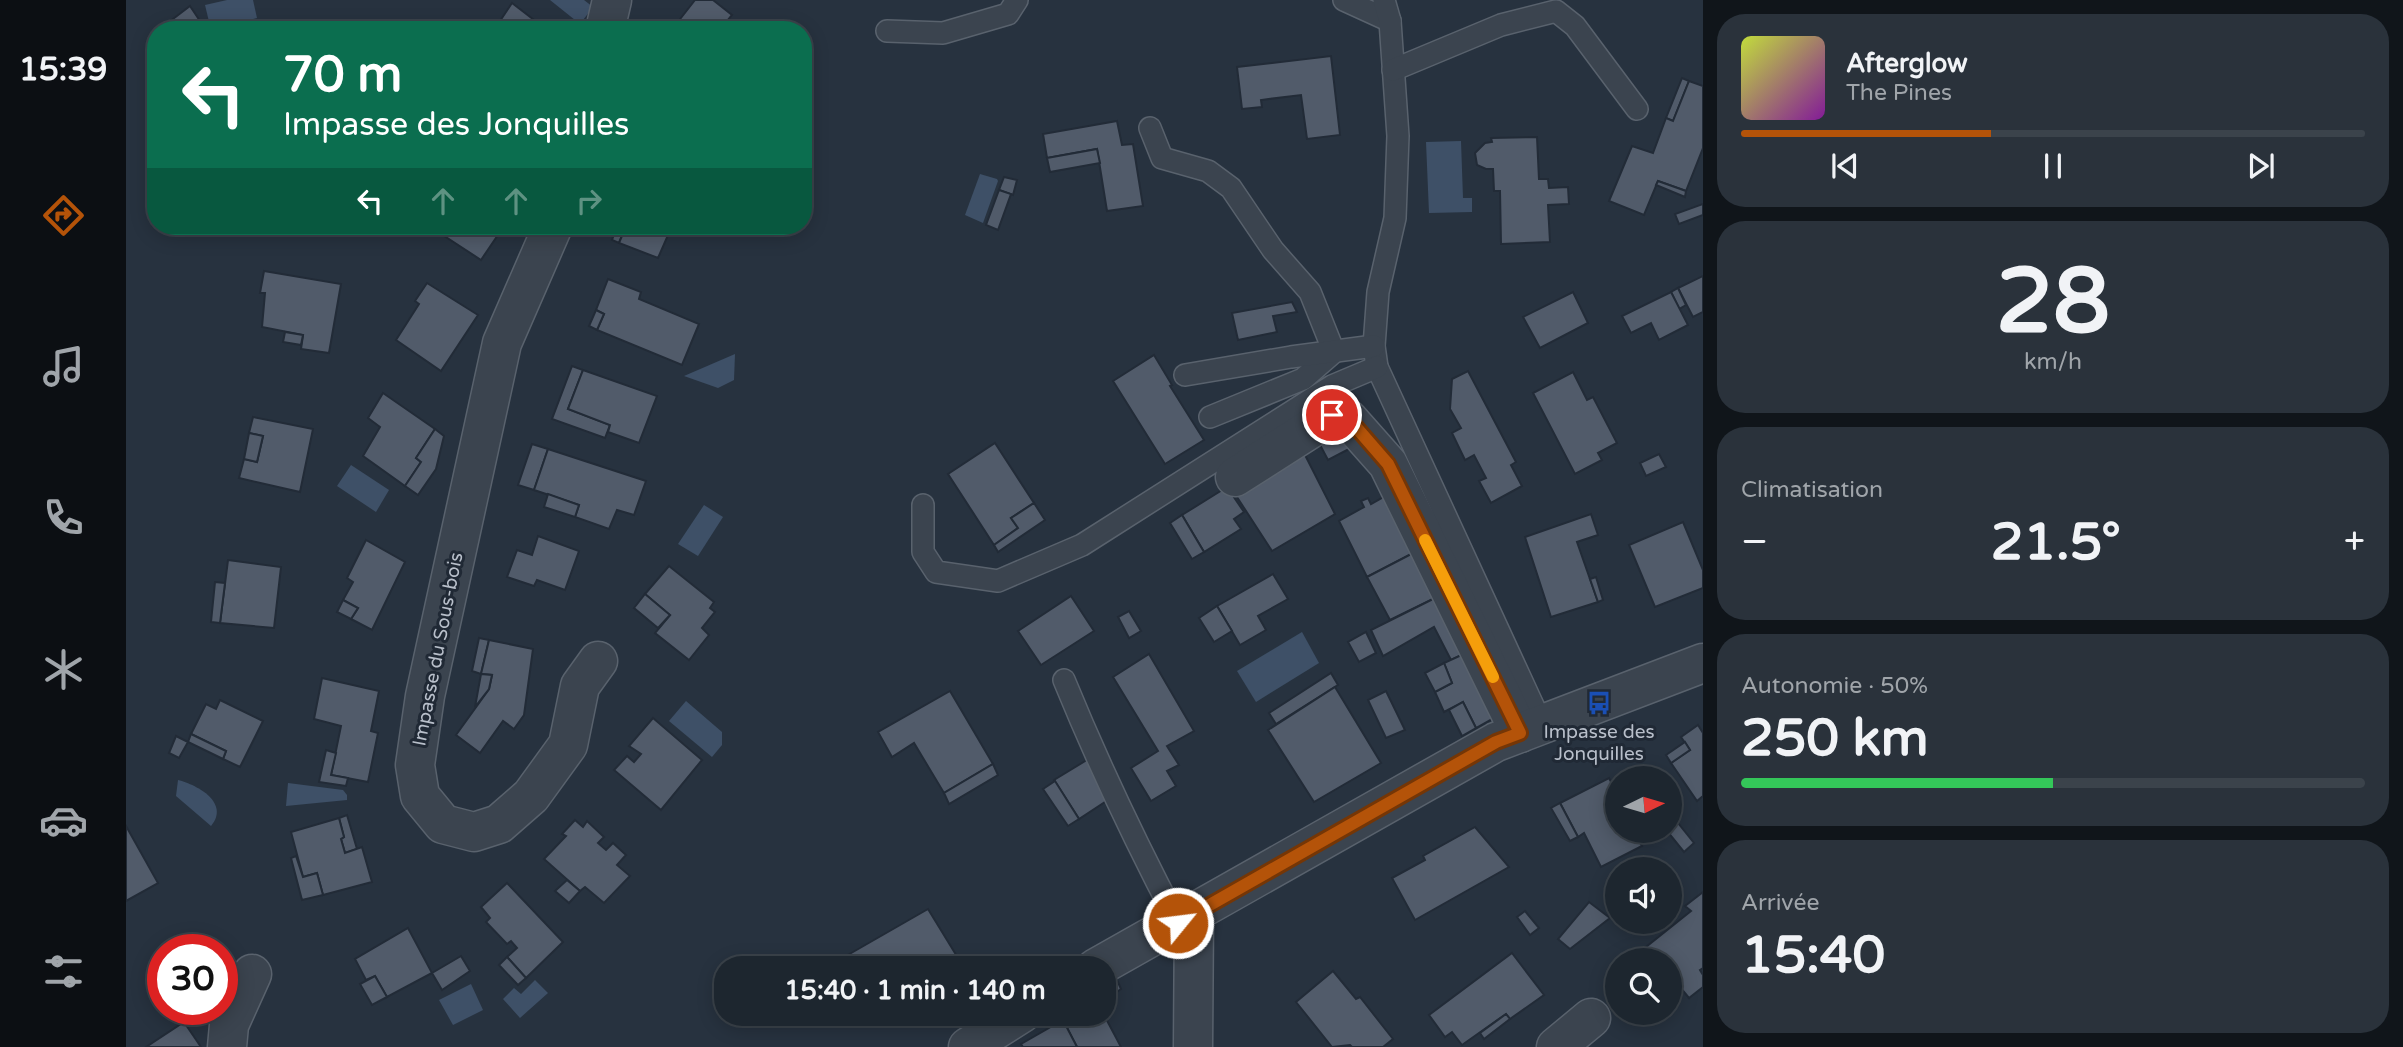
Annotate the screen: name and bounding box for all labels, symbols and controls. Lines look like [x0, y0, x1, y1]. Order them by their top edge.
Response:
text: 70 m [283, 46, 402, 105]
text: Afterglow [1846, 48, 1968, 79]
icon: left [168, 49, 259, 140]
text: 15:39 [19, 51, 107, 89]
text: The Pines [1846, 79, 1952, 107]
text: Impasse des Jonquilles [283, 106, 629, 144]
icon: previous [1826, 147, 1864, 185]
icon: pause [2034, 147, 2072, 185]
icon: next [2242, 147, 2280, 185]
icon: left [351, 182, 389, 220]
icon: ahead [424, 182, 462, 220]
icon: ahead [497, 182, 535, 220]
icon: right [570, 182, 608, 220]
icon: directions [39, 191, 88, 240]
text: 28 [1996, 247, 2110, 357]
icon: music [39, 342, 88, 391]
text: km/h [2024, 348, 2082, 376]
pin [1302, 385, 1362, 445]
icon: arrive [1313, 396, 1351, 434]
text: Climatisation [1741, 476, 1883, 504]
icon: phone [39, 493, 88, 542]
text: 21.5° [1991, 511, 2121, 574]
text: − [1741, 519, 1768, 565]
text: + [2344, 519, 2365, 565]
street label: Impasse du Sous-bois [408, 550, 468, 748]
icon: climate [39, 645, 88, 694]
text: Autonomie · 50% [1741, 672, 1928, 700]
bus stop icon: Impasse des Jonquilles [1585, 689, 1613, 717]
text: 250 km [1741, 707, 1929, 770]
place label: Impasse des Jonquilles [1543, 721, 1655, 765]
north arrow [1605, 766, 1682, 844]
map controls [1605, 766, 1682, 1025]
icon: car [39, 796, 88, 845]
button: sound [1605, 857, 1682, 934]
position arrow [1141, 886, 1215, 960]
text: Arrivée [1741, 889, 1819, 917]
text: 15:40 [1741, 924, 1885, 987]
speed limit sign: 30 [147, 934, 238, 1025]
icon: filters [39, 947, 88, 996]
button: search [1605, 948, 1682, 1025]
text: 15:40 · 1 min · 140 m [784, 975, 1046, 1006]

